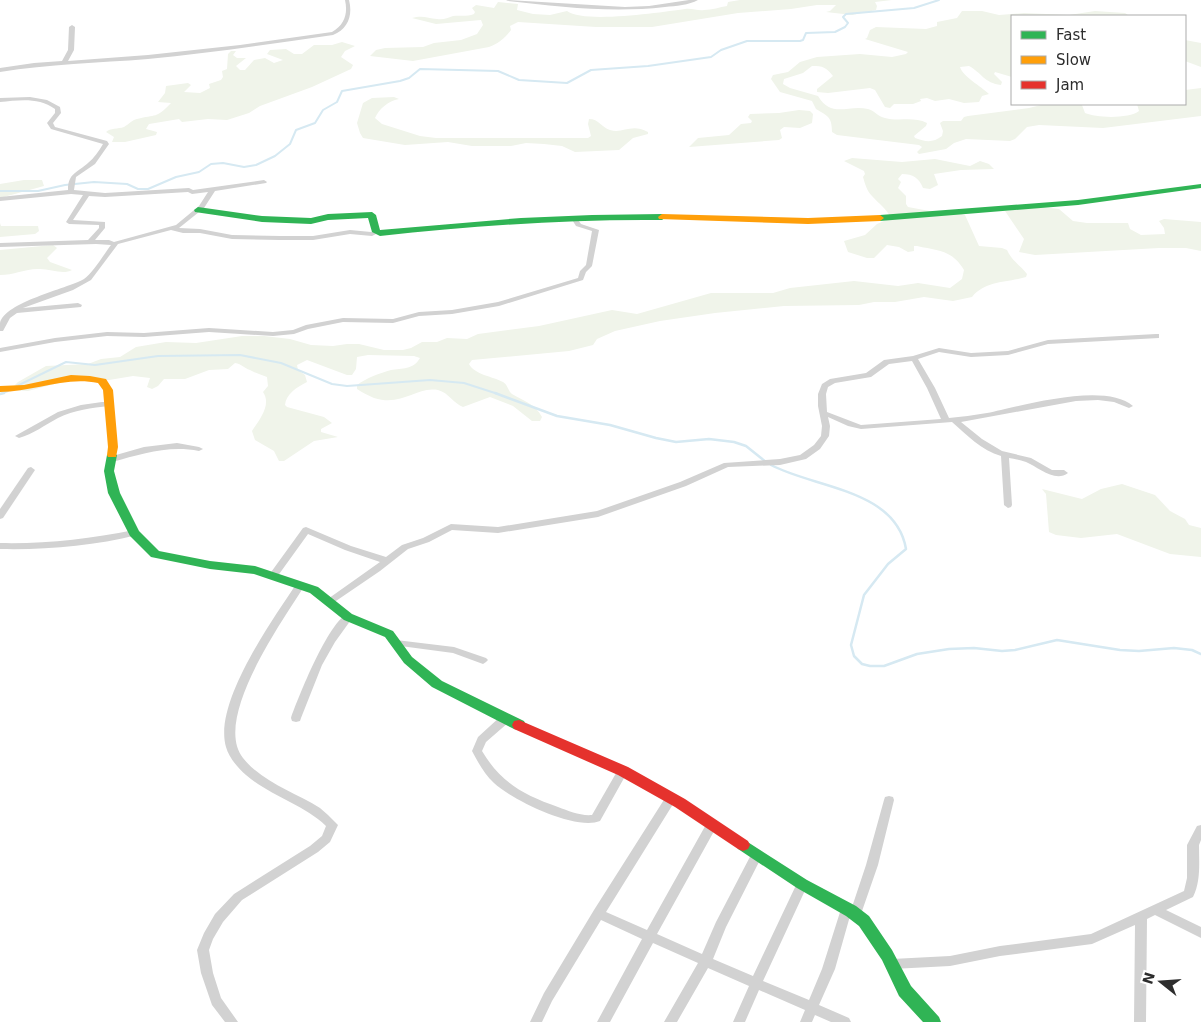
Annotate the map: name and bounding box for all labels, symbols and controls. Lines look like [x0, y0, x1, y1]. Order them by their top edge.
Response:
legend [1011, 15, 1186, 105]
text: Fast [1056, 26, 1086, 44]
text: Slow [1056, 51, 1091, 69]
text: Jam [1055, 76, 1084, 94]
north arrow [1136, 957, 1186, 1007]
text: N [1139, 970, 1158, 986]

